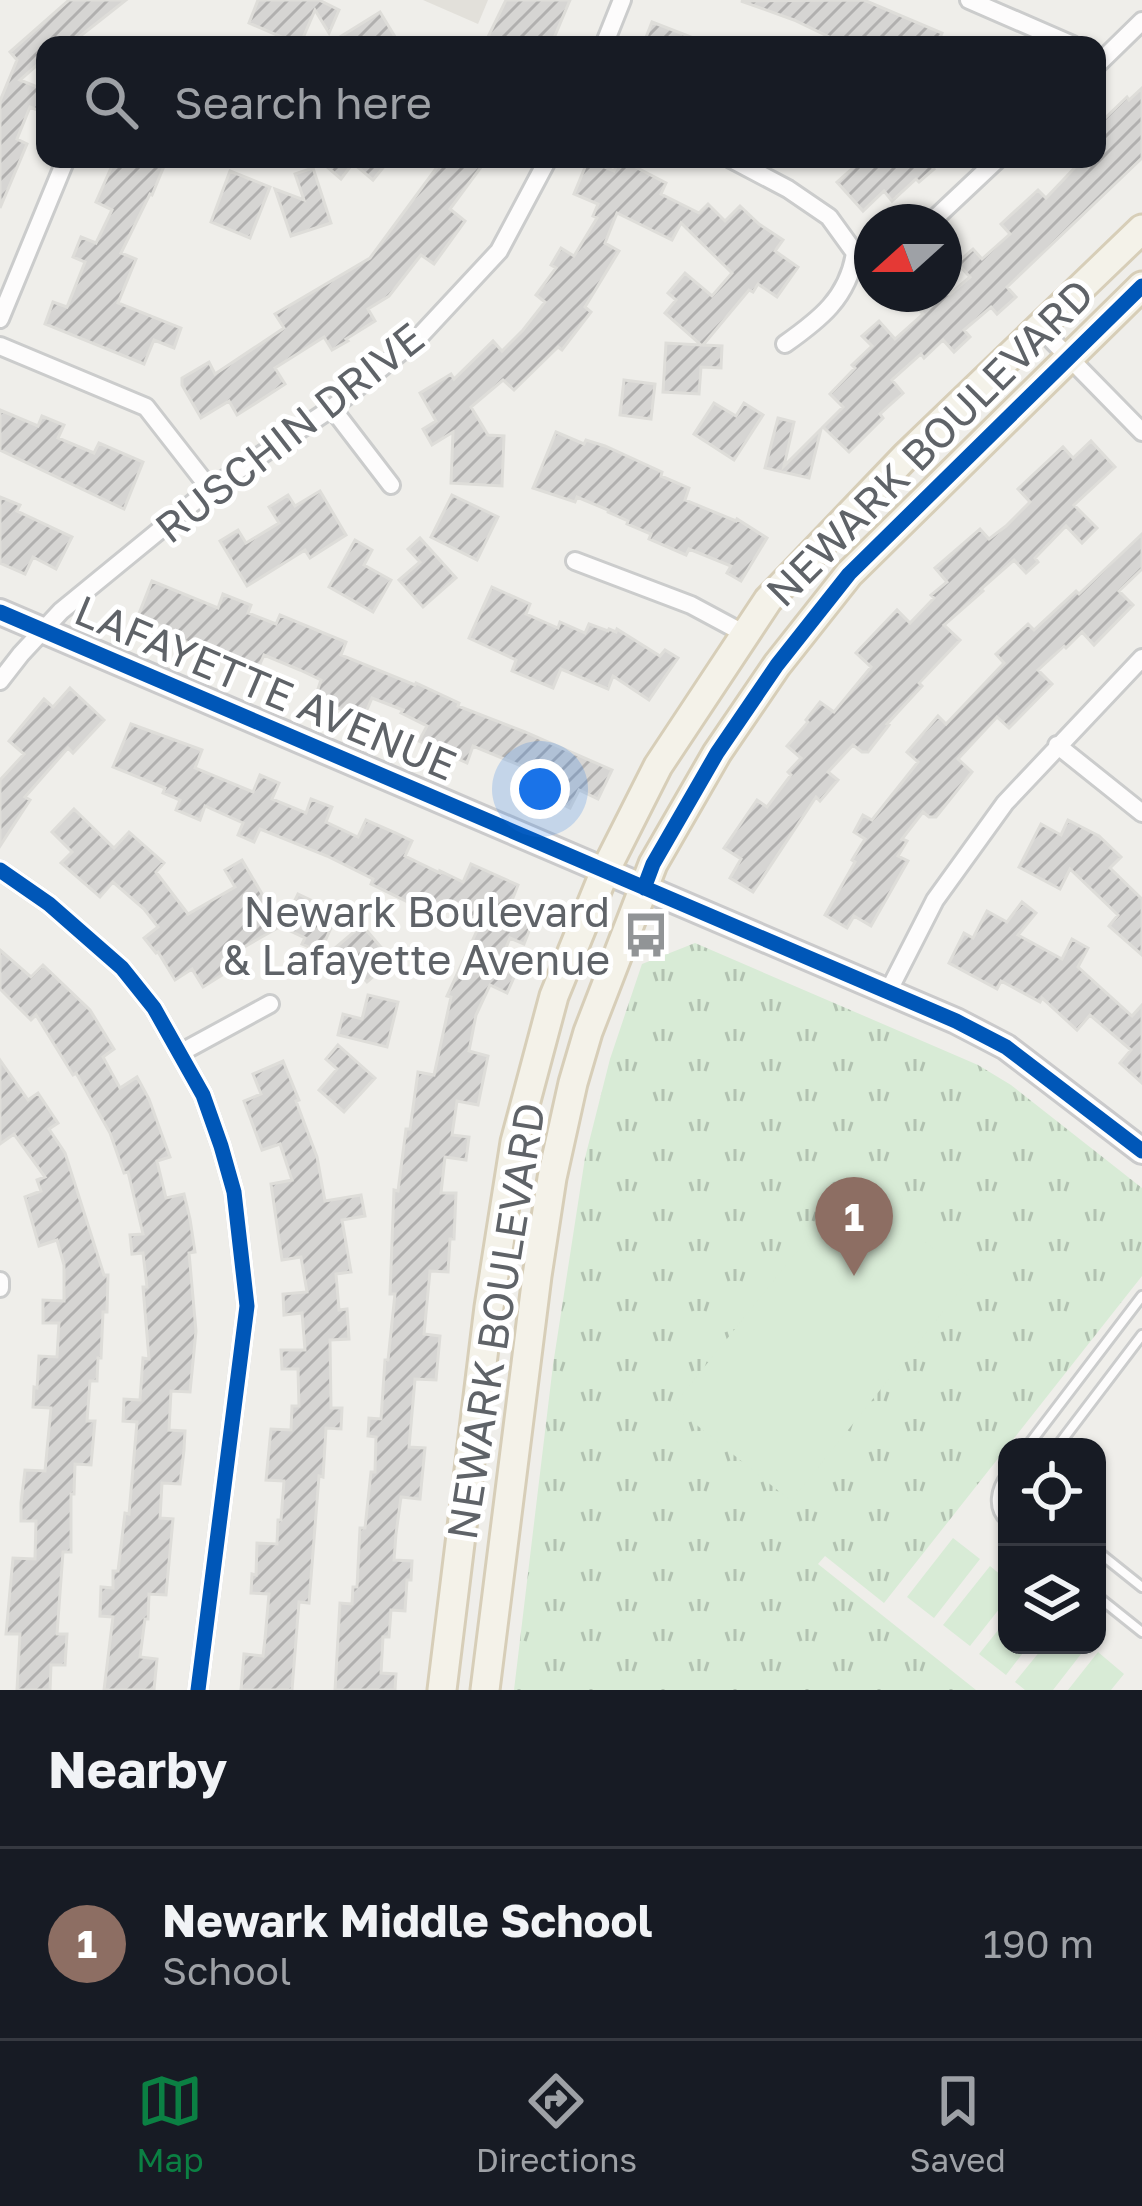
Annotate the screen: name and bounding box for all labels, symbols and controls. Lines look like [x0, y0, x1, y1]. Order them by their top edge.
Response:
search box [36, 36, 1106, 168]
icon: search [78, 69, 144, 135]
text: Search here [174, 75, 432, 129]
north arrow [854, 204, 962, 312]
street label: NEWARK BOULEVARD [755, 268, 1103, 616]
street label: RUSCHIN DRIVE [145, 312, 433, 552]
street label: LAFAYETTE AVENUE [68, 584, 464, 790]
your location [510, 759, 570, 819]
place label: Newark Boulevard & Lafayette Avenue [223, 886, 610, 984]
bus stop icon: Newark Boulevard & Lafayette Avenue [621, 910, 671, 960]
street label: NEWARK BOULEVARD [436, 1099, 554, 1543]
pin: 1 [815, 1177, 893, 1276]
map controls [998, 1438, 1106, 1654]
button: locate [998, 1438, 1106, 1546]
button: layers [998, 1546, 1106, 1654]
text: Nearby [48, 1738, 227, 1799]
text: Newark Middle School [162, 1893, 652, 1947]
text: 1 [77, 1920, 97, 1967]
text: 190 m [983, 1920, 1094, 1967]
text: School [162, 1947, 291, 1994]
tab: Map [136, 2068, 204, 2179]
tab: Directions [476, 2068, 637, 2179]
tab: Saved [909, 2068, 1006, 2179]

